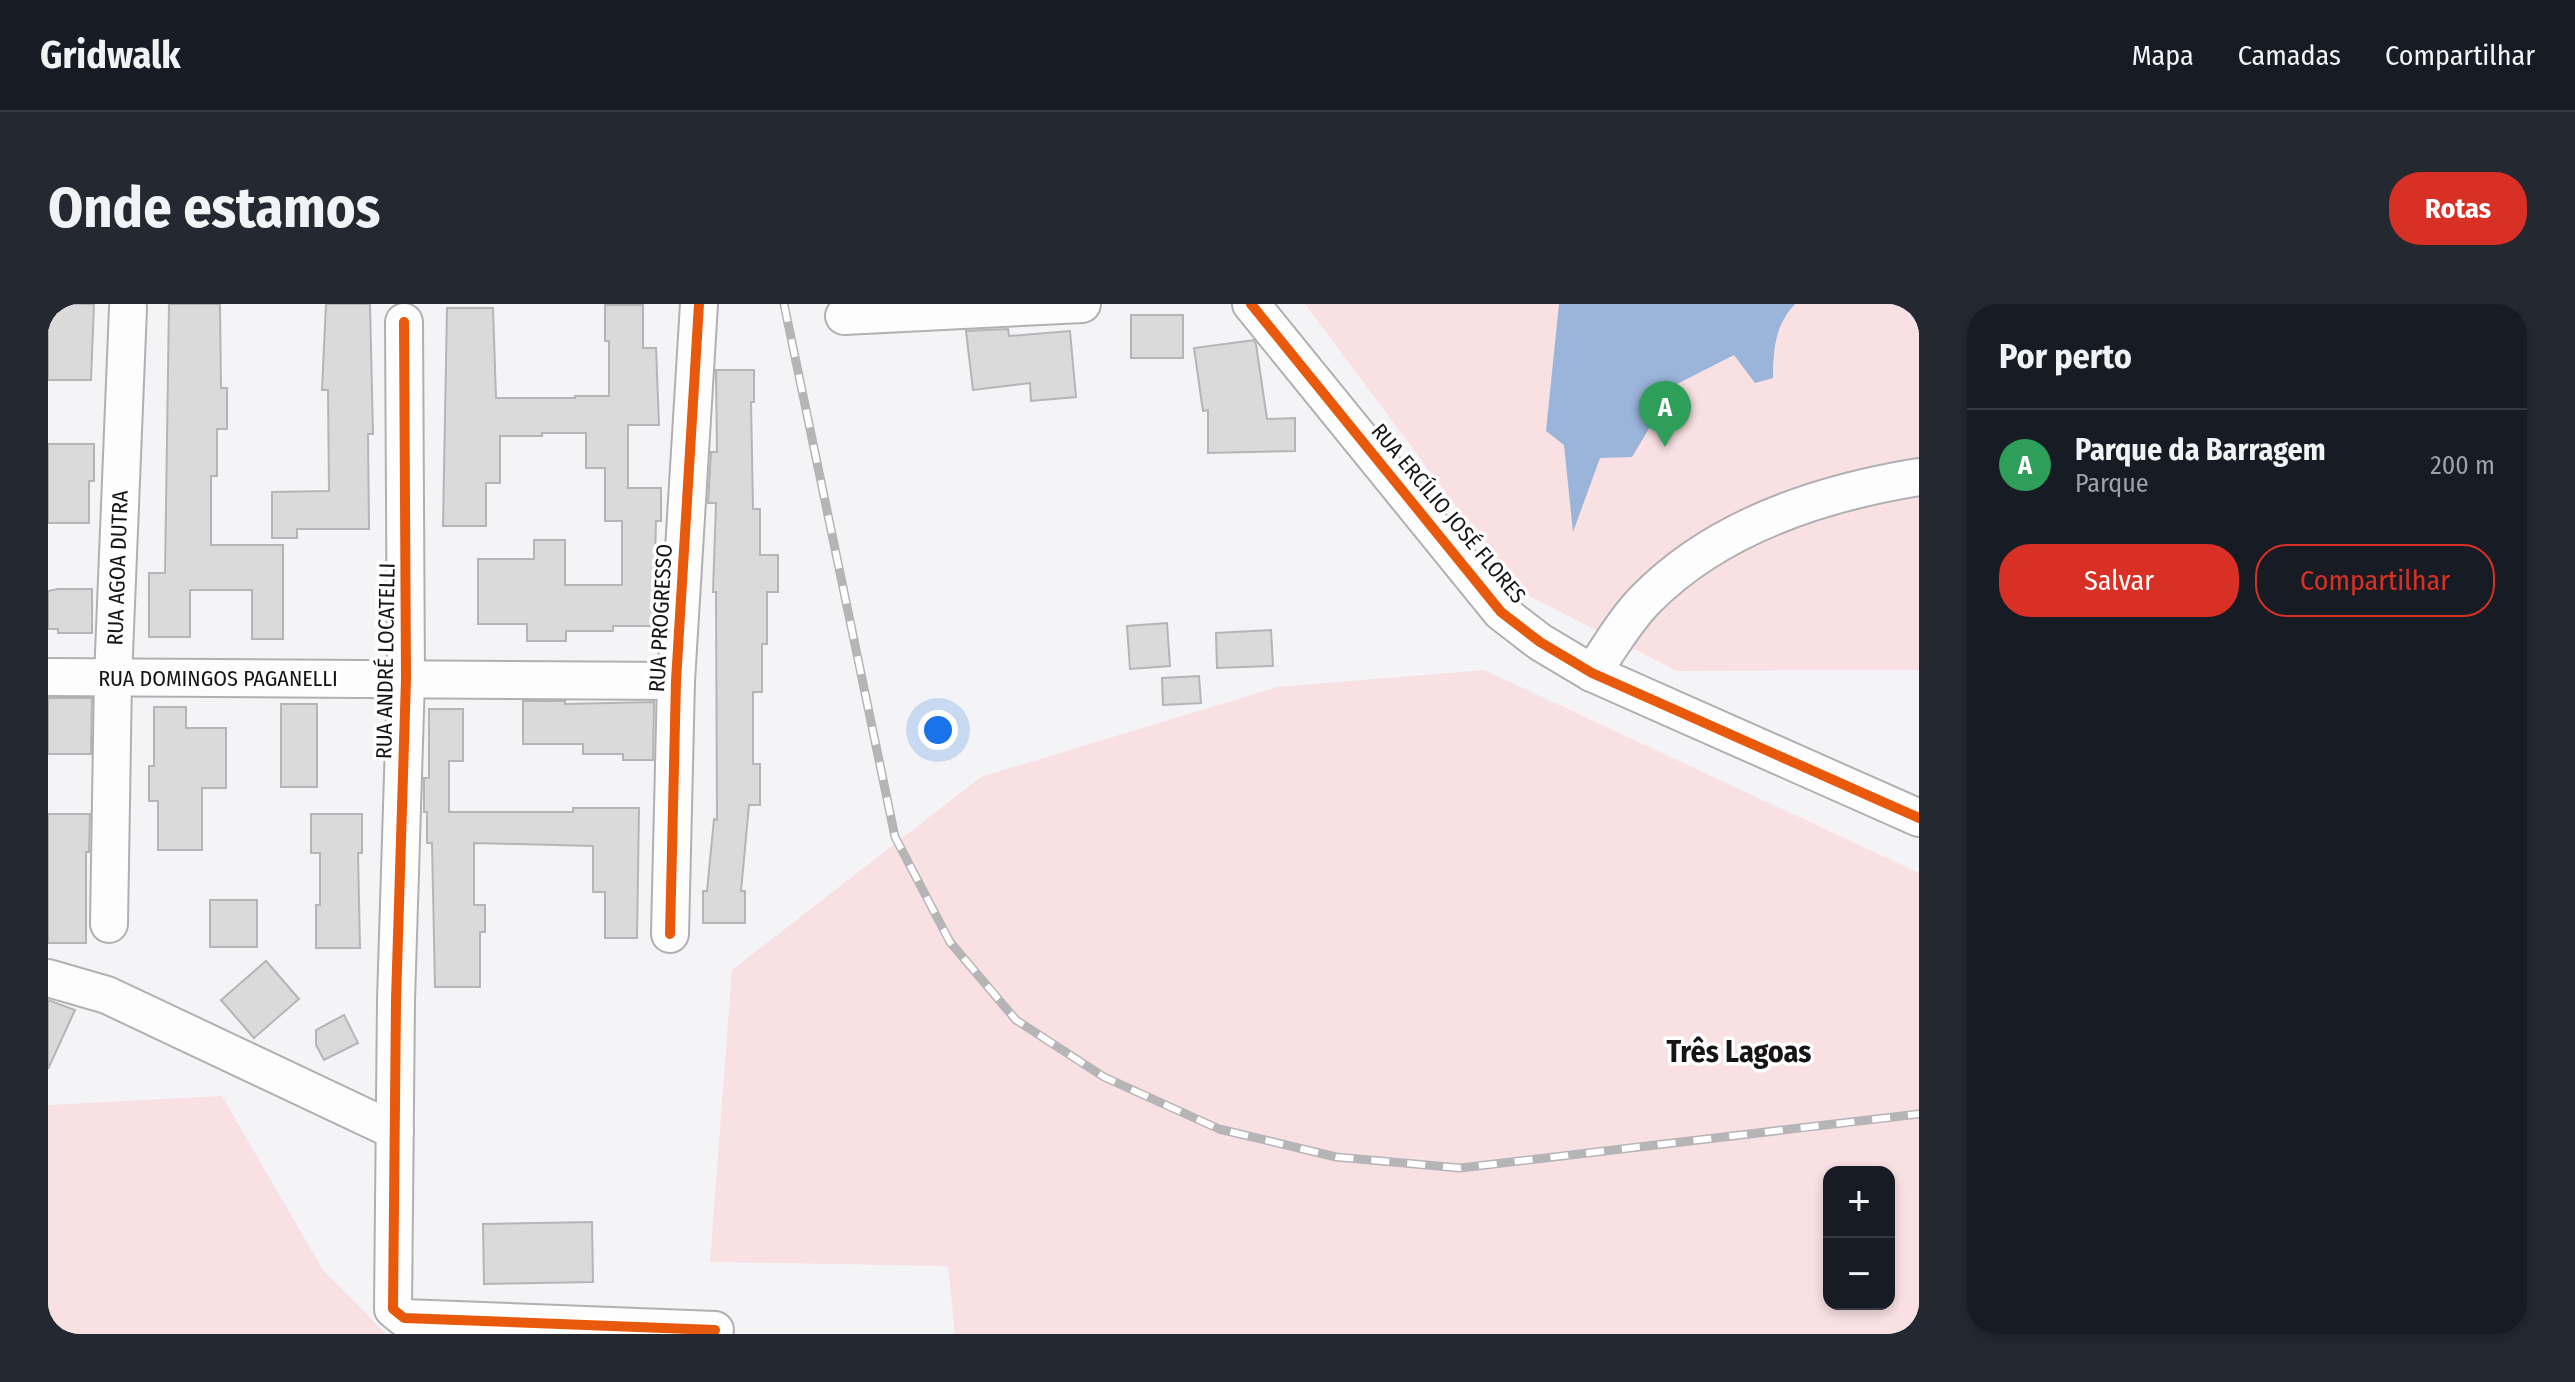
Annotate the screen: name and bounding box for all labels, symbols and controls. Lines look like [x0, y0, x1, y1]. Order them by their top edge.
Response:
text: Gridwalk [40, 32, 181, 78]
text: Mapa [2132, 39, 2194, 72]
text: Camadas [2238, 39, 2341, 72]
text: Compartilhar [2385, 39, 2535, 72]
button: Rotas [2389, 172, 2527, 245]
text: Onde estamos [48, 175, 380, 242]
text: Por perto [1999, 336, 2132, 377]
pin: A [1639, 381, 1691, 447]
street label: RUA ERCÍLIO JOSÉ FLORES [1366, 418, 1532, 609]
text: Parque da Barragem [2075, 432, 2326, 468]
text: A [2018, 450, 2032, 481]
text: 200 m [2430, 450, 2495, 481]
text: Parque [2075, 468, 2149, 499]
street label: RUA AGOA DUTRA [101, 490, 134, 646]
street label: RUA PROGRESSO [643, 543, 678, 693]
button: Salvar [1999, 544, 2239, 617]
button: Compartilhar [2255, 544, 2495, 617]
street label: RUA ANDRÉ LOCATELLI [370, 563, 401, 759]
street label: RUA DOMINGOS PAGANELLI [98, 665, 338, 692]
your location [918, 710, 958, 750]
district label: Três Lagoas [1667, 1034, 1811, 1070]
map controls [1823, 1166, 1895, 1310]
button: + [1823, 1166, 1895, 1238]
button: − [1823, 1238, 1895, 1310]

